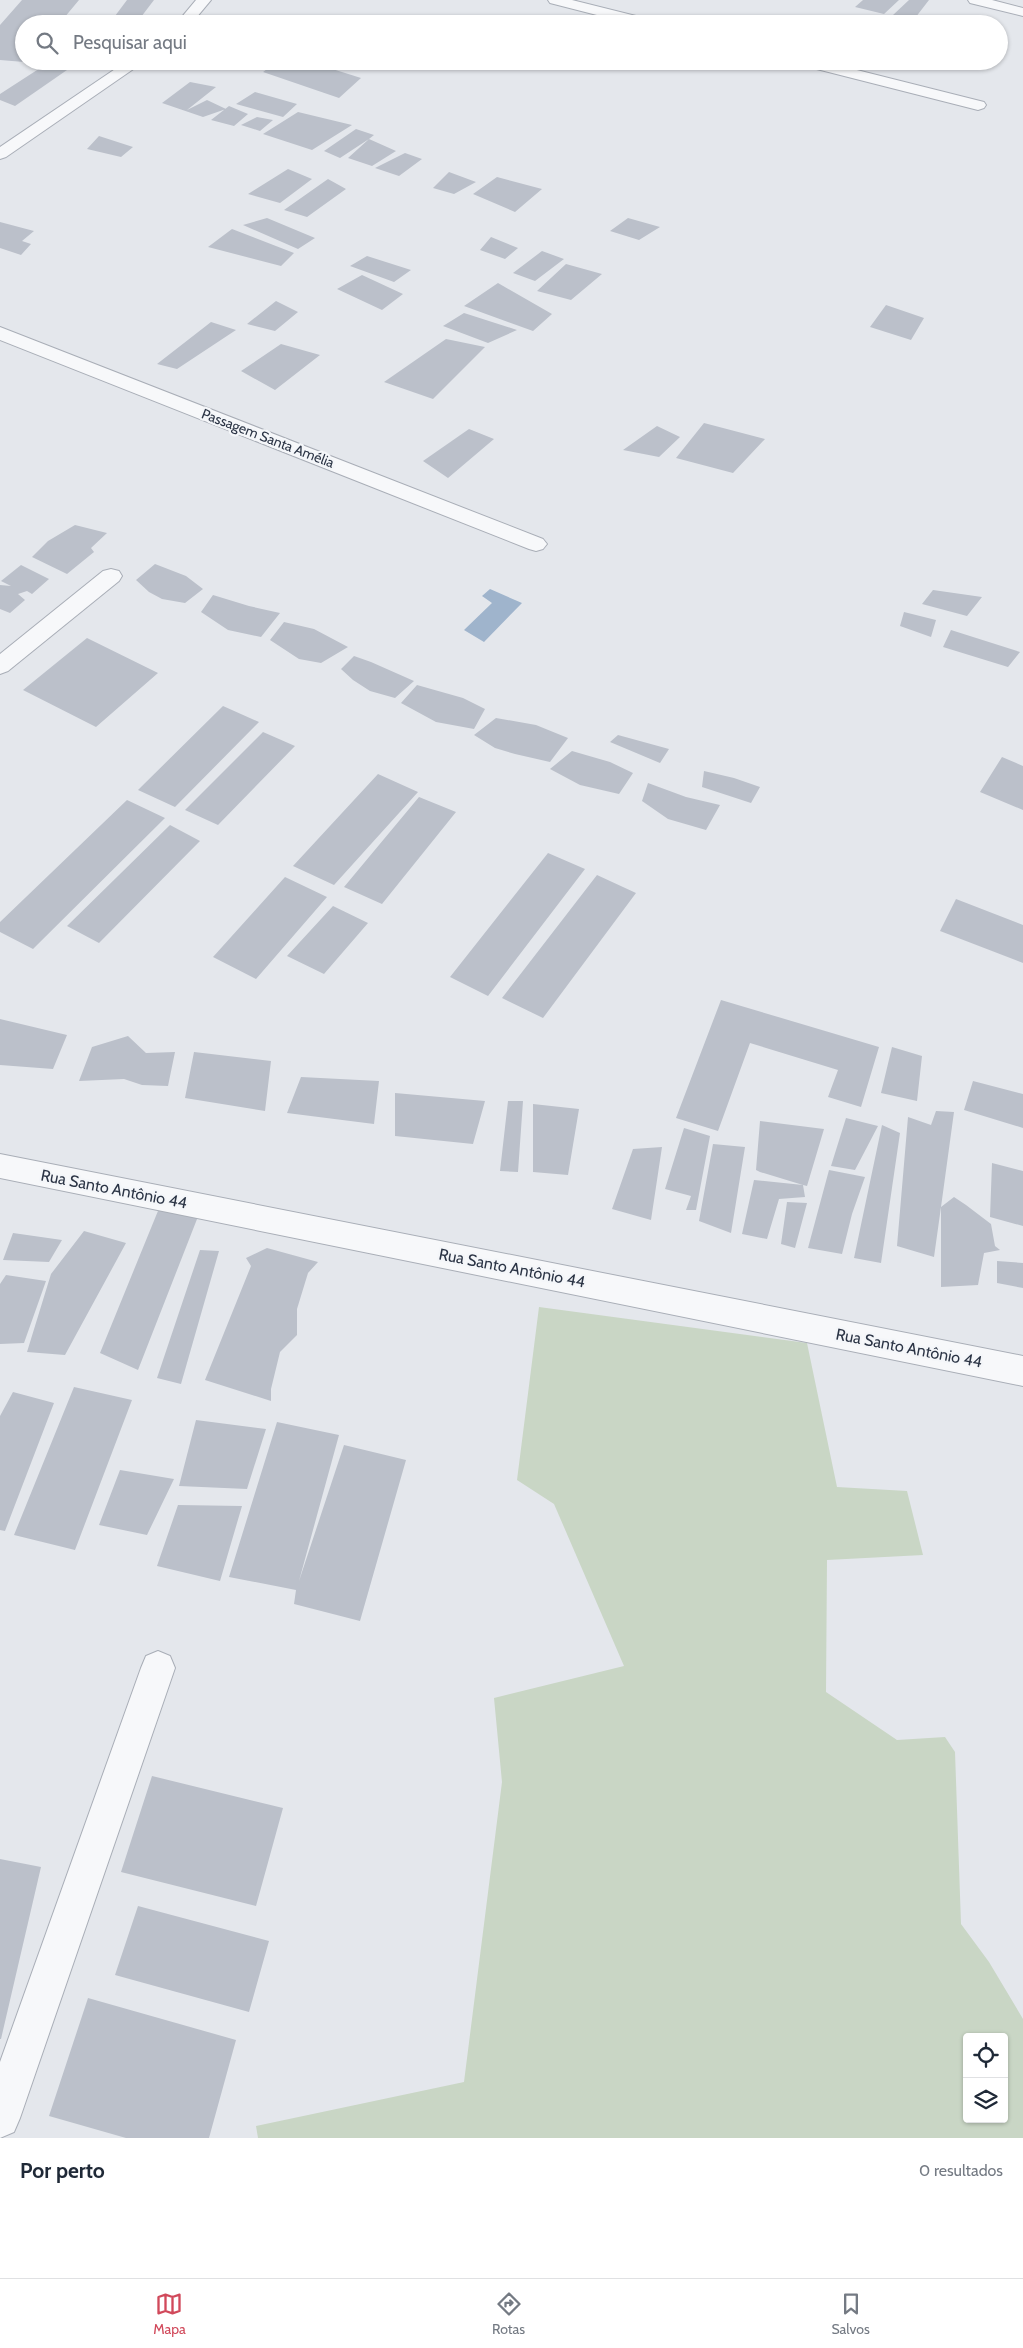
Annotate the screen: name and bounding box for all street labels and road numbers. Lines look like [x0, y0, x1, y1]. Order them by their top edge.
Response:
street label: Passagem Santa Amélia [199, 404, 337, 472]
street label: Rua Santo Antônio 44 [39, 1165, 189, 1213]
street label: Rua Santo Antônio 44 [437, 1244, 587, 1292]
street label: Rua Santo Antônio 44 [834, 1324, 984, 1372]

